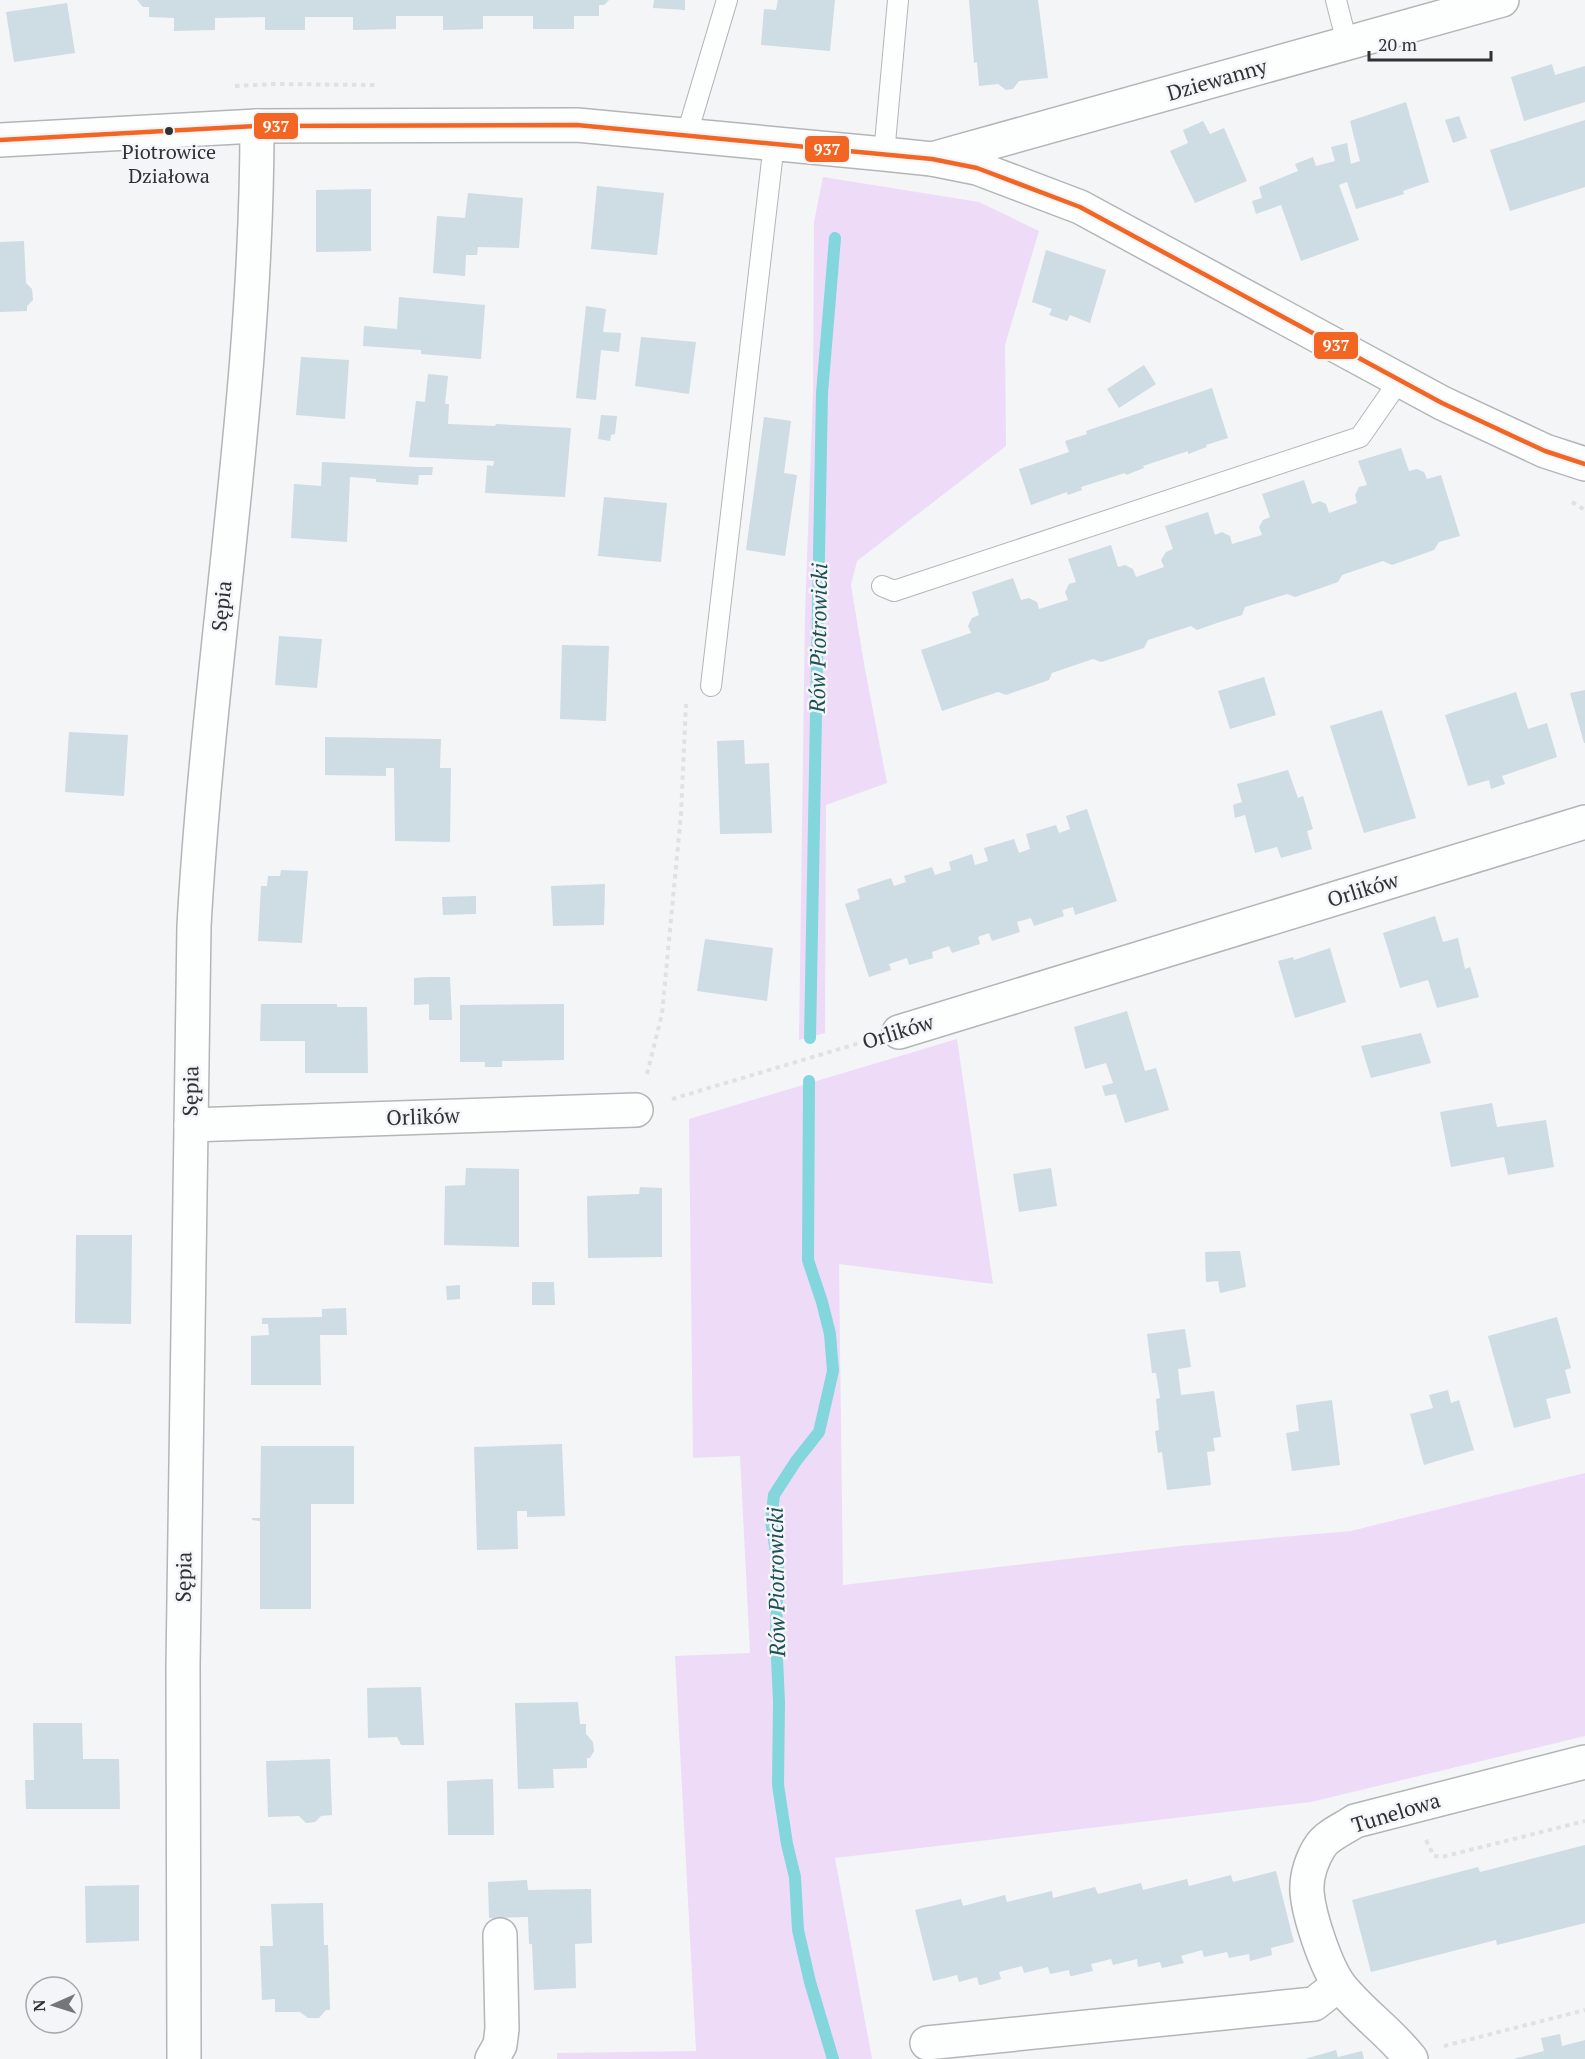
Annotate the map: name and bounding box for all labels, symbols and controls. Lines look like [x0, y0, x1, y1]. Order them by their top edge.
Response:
scale bar [1369, 24, 1490, 62]
text: 20 m [1378, 32, 1418, 56]
street label: Dziewanny [1163, 51, 1270, 107]
line badge: 937 [253, 112, 299, 140]
text: 937 [262, 115, 290, 137]
marker: Piotrowice Działowa [163, 125, 175, 137]
line badge: 937 [804, 135, 850, 163]
place label: Piotrowice Działowa [122, 138, 216, 189]
text: 937 [813, 138, 841, 160]
line badge: 937 [1313, 331, 1359, 360]
text: 937 [1322, 334, 1350, 356]
water label: Rów Piotrowicki [802, 563, 833, 714]
street label: Sępia [204, 579, 238, 633]
street label: Orlików [1323, 865, 1403, 913]
street label: Orlików [858, 1007, 938, 1055]
street label: Sępia [176, 1065, 204, 1117]
street label: Orlików [386, 1101, 461, 1131]
water label: Rów Piotrowicki [760, 1507, 791, 1658]
street label: Sępia [169, 1551, 197, 1603]
street label: Tunelowa [1348, 1785, 1444, 1839]
north arrow [24, 1975, 84, 2035]
text: N [28, 1999, 50, 2012]

